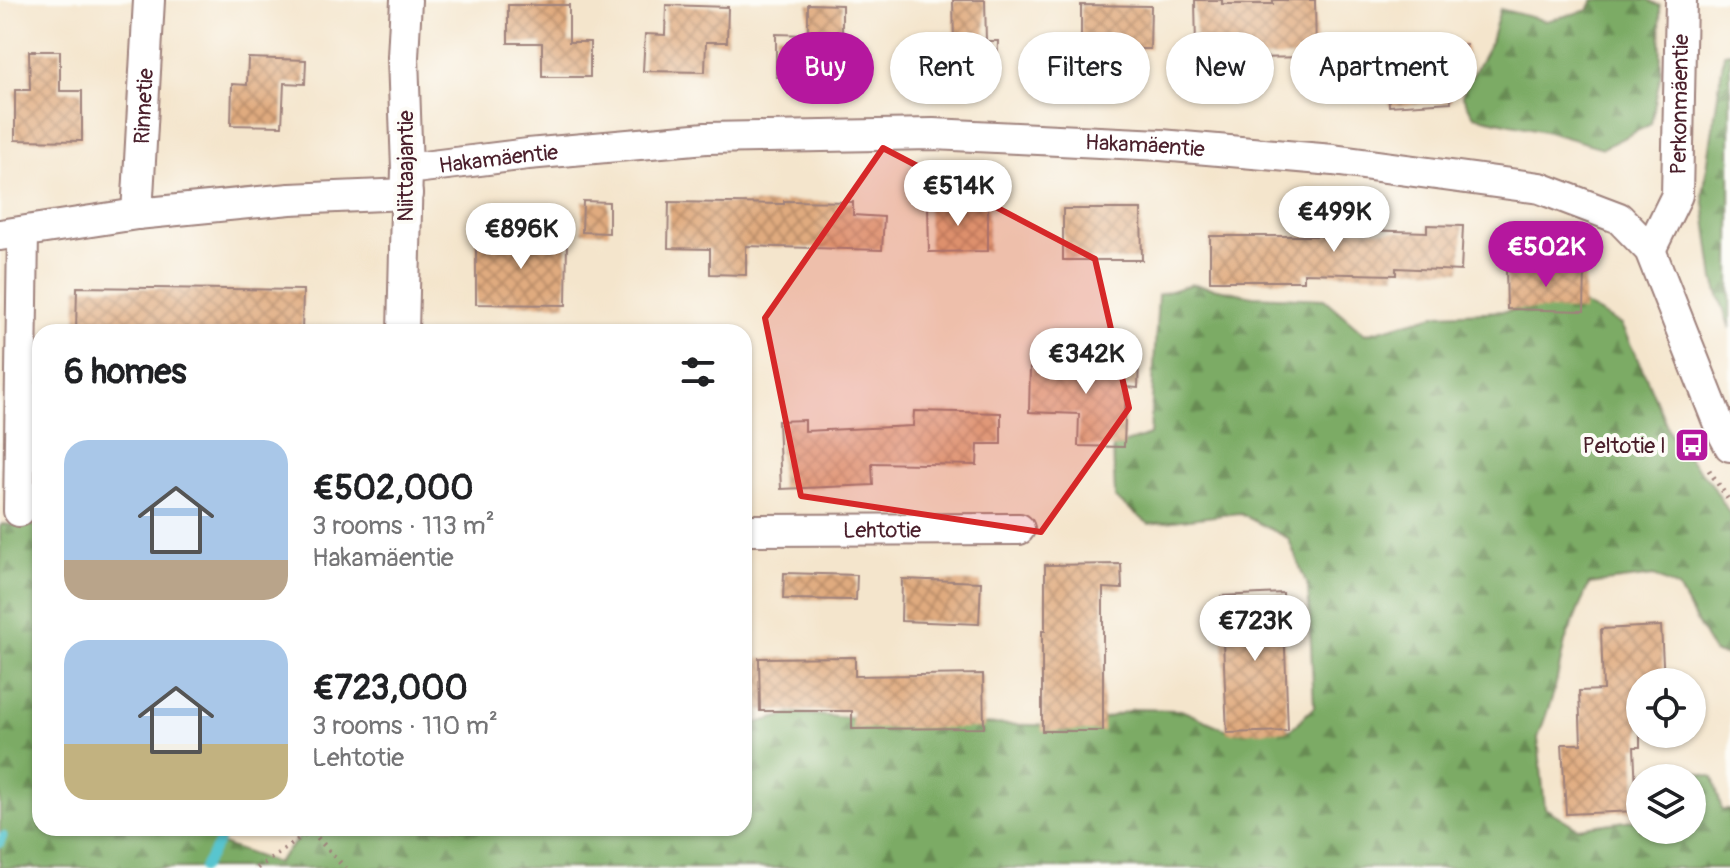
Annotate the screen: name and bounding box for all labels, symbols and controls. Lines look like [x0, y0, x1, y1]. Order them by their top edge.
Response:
chip: Buy [776, 32, 874, 104]
chip: Rent [890, 32, 1002, 104]
chip: Filters [1018, 32, 1150, 104]
chip: New [1166, 32, 1274, 104]
chip: Apartment [1290, 32, 1477, 104]
street label: Perkonmäentie [1664, 34, 1695, 175]
street label: Rinnetie [128, 67, 160, 145]
street label: Niittaajantie [392, 110, 420, 222]
street label: Hakamäentie [1084, 128, 1206, 164]
street label: Hakamäentie [437, 138, 559, 180]
pin: €514K [902, 160, 1014, 228]
text: €514K [922, 170, 994, 202]
pin: €499K [1278, 186, 1390, 254]
text: €499K [1297, 196, 1371, 228]
pin: €896K [465, 203, 577, 271]
text: €896K [484, 213, 558, 245]
pin: €502K [1490, 221, 1602, 289]
text: €502K [1506, 231, 1586, 263]
pin: €342K [1030, 328, 1142, 396]
text: €342K [1048, 338, 1124, 370]
icon: filters [676, 350, 720, 394]
text: 6 homes [64, 351, 187, 394]
bus stop icon: Peltotie I [1673, 426, 1711, 464]
place label: Peltotie I [1582, 432, 1666, 460]
text: €502,000 [312, 467, 473, 510]
icon: home [128, 472, 224, 568]
text: 3 rooms · 113 m² [312, 510, 495, 542]
street label: Lehtotie [843, 516, 921, 545]
text: Hakamäentie [312, 542, 454, 574]
pin: €723K [1199, 595, 1311, 663]
text: €723K [1218, 605, 1292, 637]
text: €723,000 [312, 667, 468, 710]
map controls [1626, 668, 1706, 844]
button: locate [1626, 668, 1706, 748]
icon: home [128, 672, 224, 768]
text: 3 rooms · 110 m² [312, 710, 498, 742]
text: Lehtotie [312, 742, 404, 774]
button: layers [1626, 764, 1706, 844]

